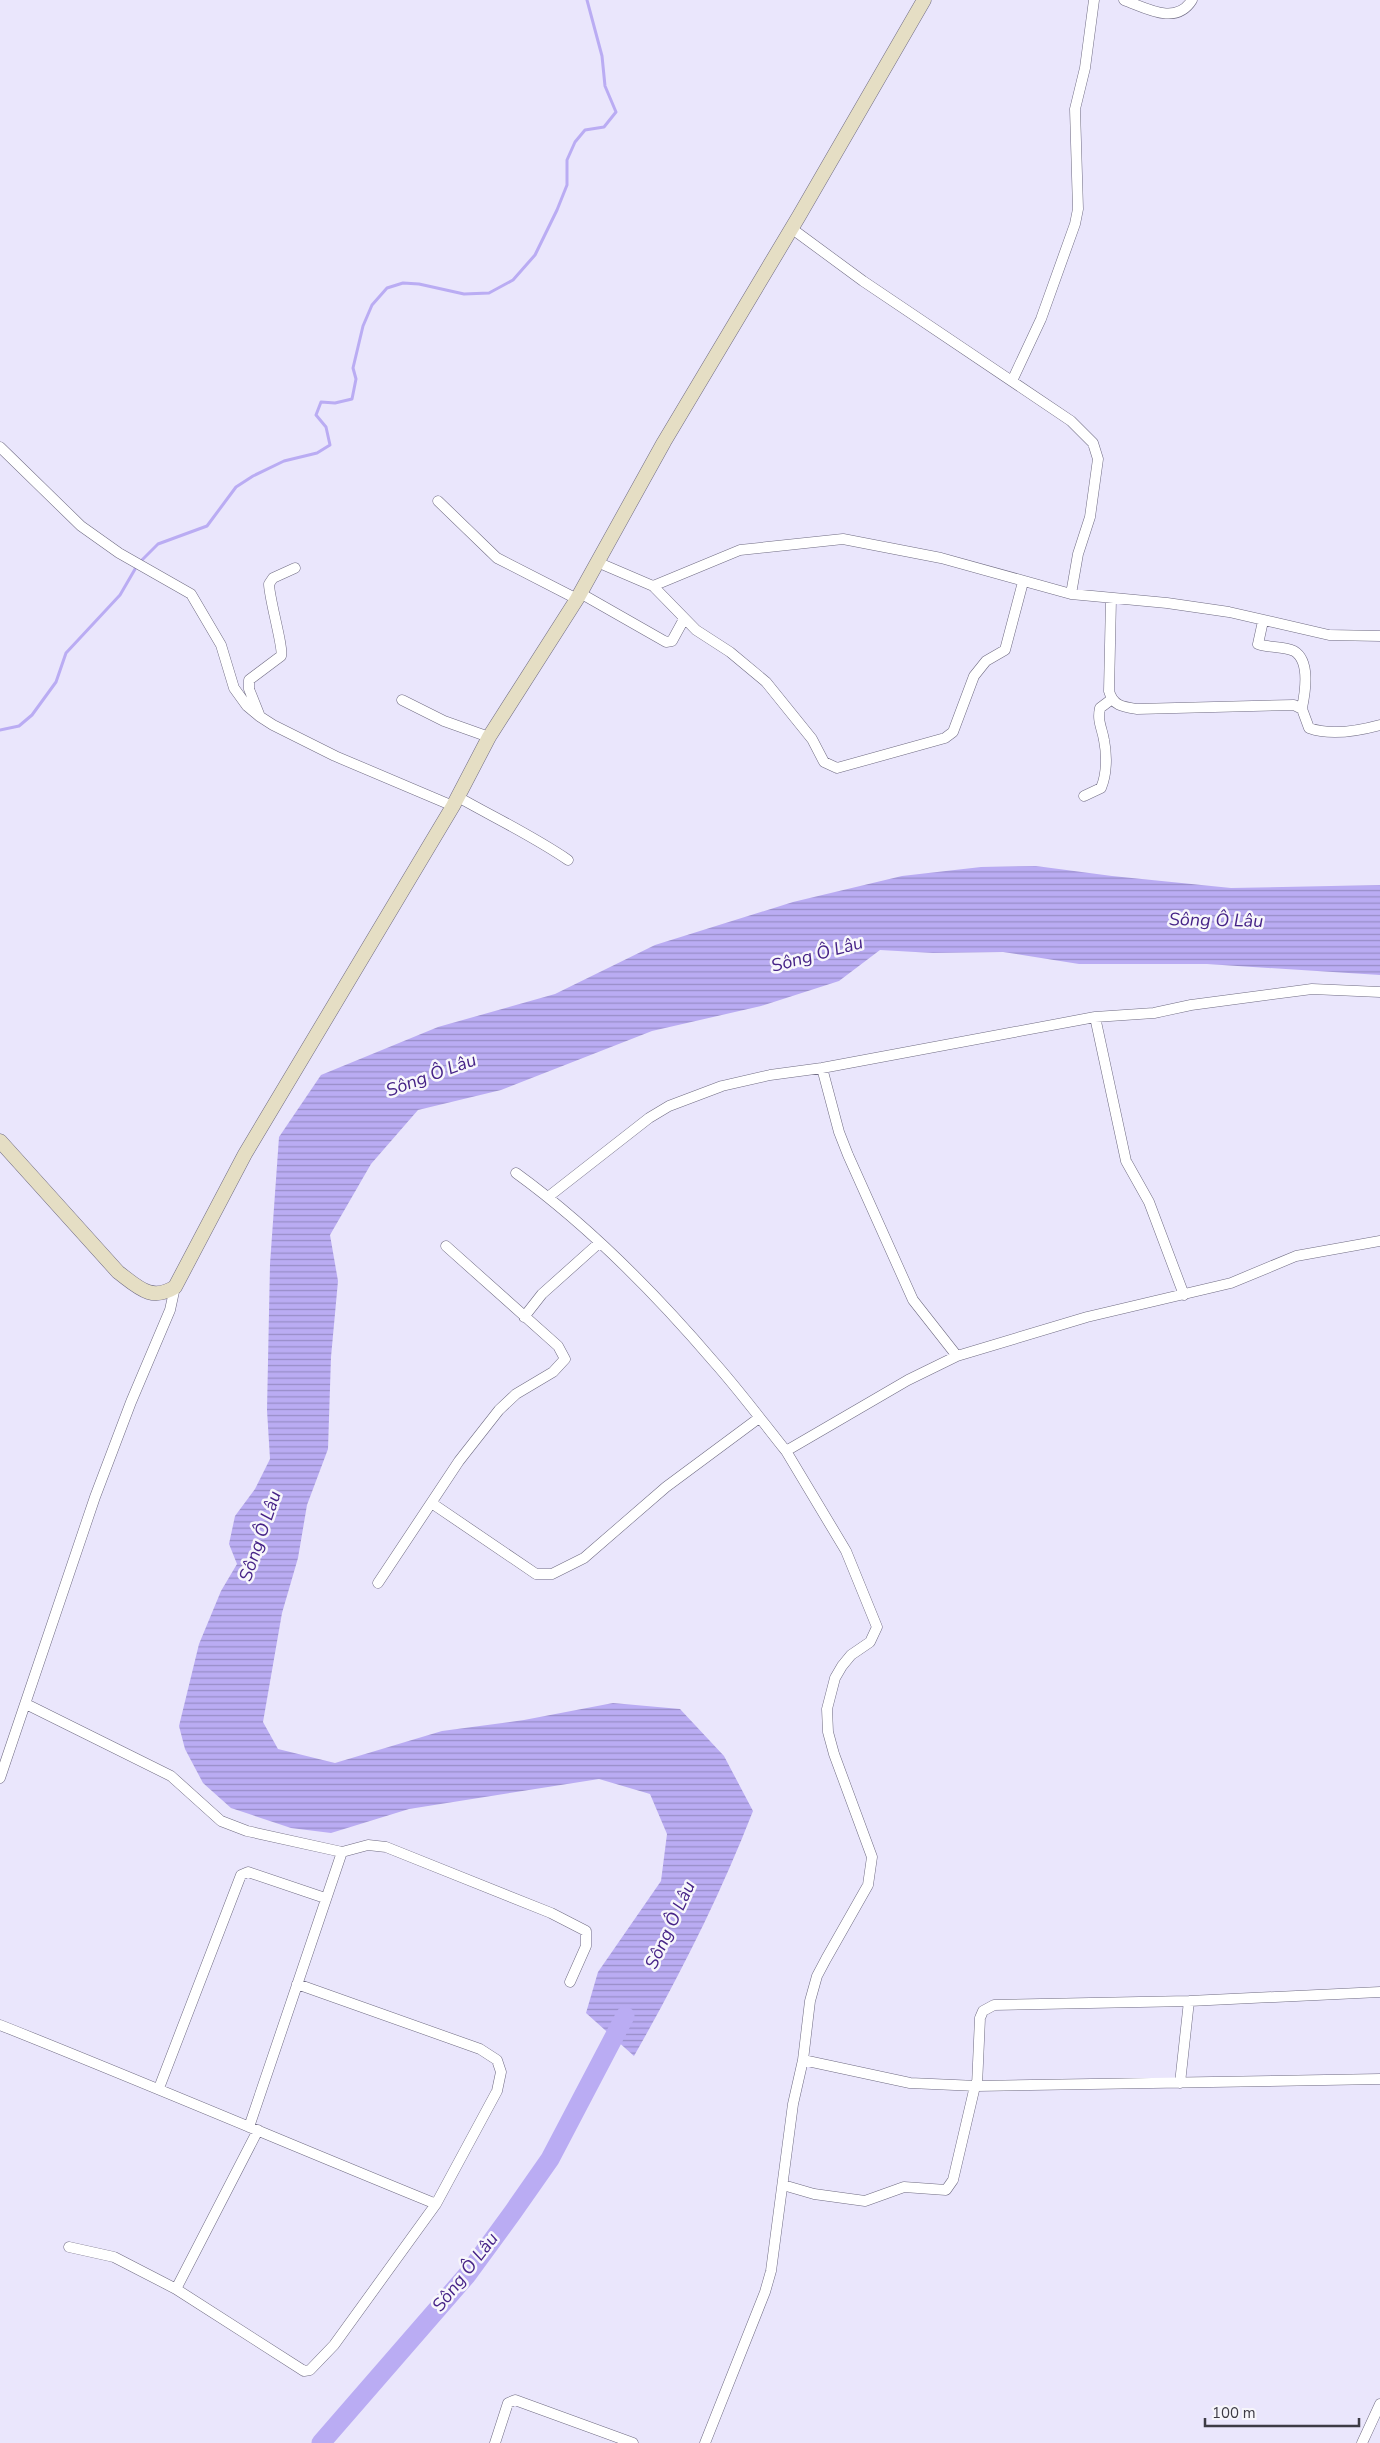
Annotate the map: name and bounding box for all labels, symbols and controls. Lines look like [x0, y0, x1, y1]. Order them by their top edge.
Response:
water label: Sông Ô Lâu [1169, 907, 1263, 933]
water label: Sông Ô Lâu [768, 930, 866, 978]
water label: Sông Ô Lâu [383, 1048, 479, 1102]
water label: Sông Ô Lâu [233, 1487, 287, 1585]
water label: Sông Ô Lâu [639, 1877, 701, 1973]
water label: Sông Ô Lâu [427, 2227, 503, 2317]
scale bar [1205, 2396, 1359, 2428]
text: 100 m [1212, 2403, 1256, 2423]

